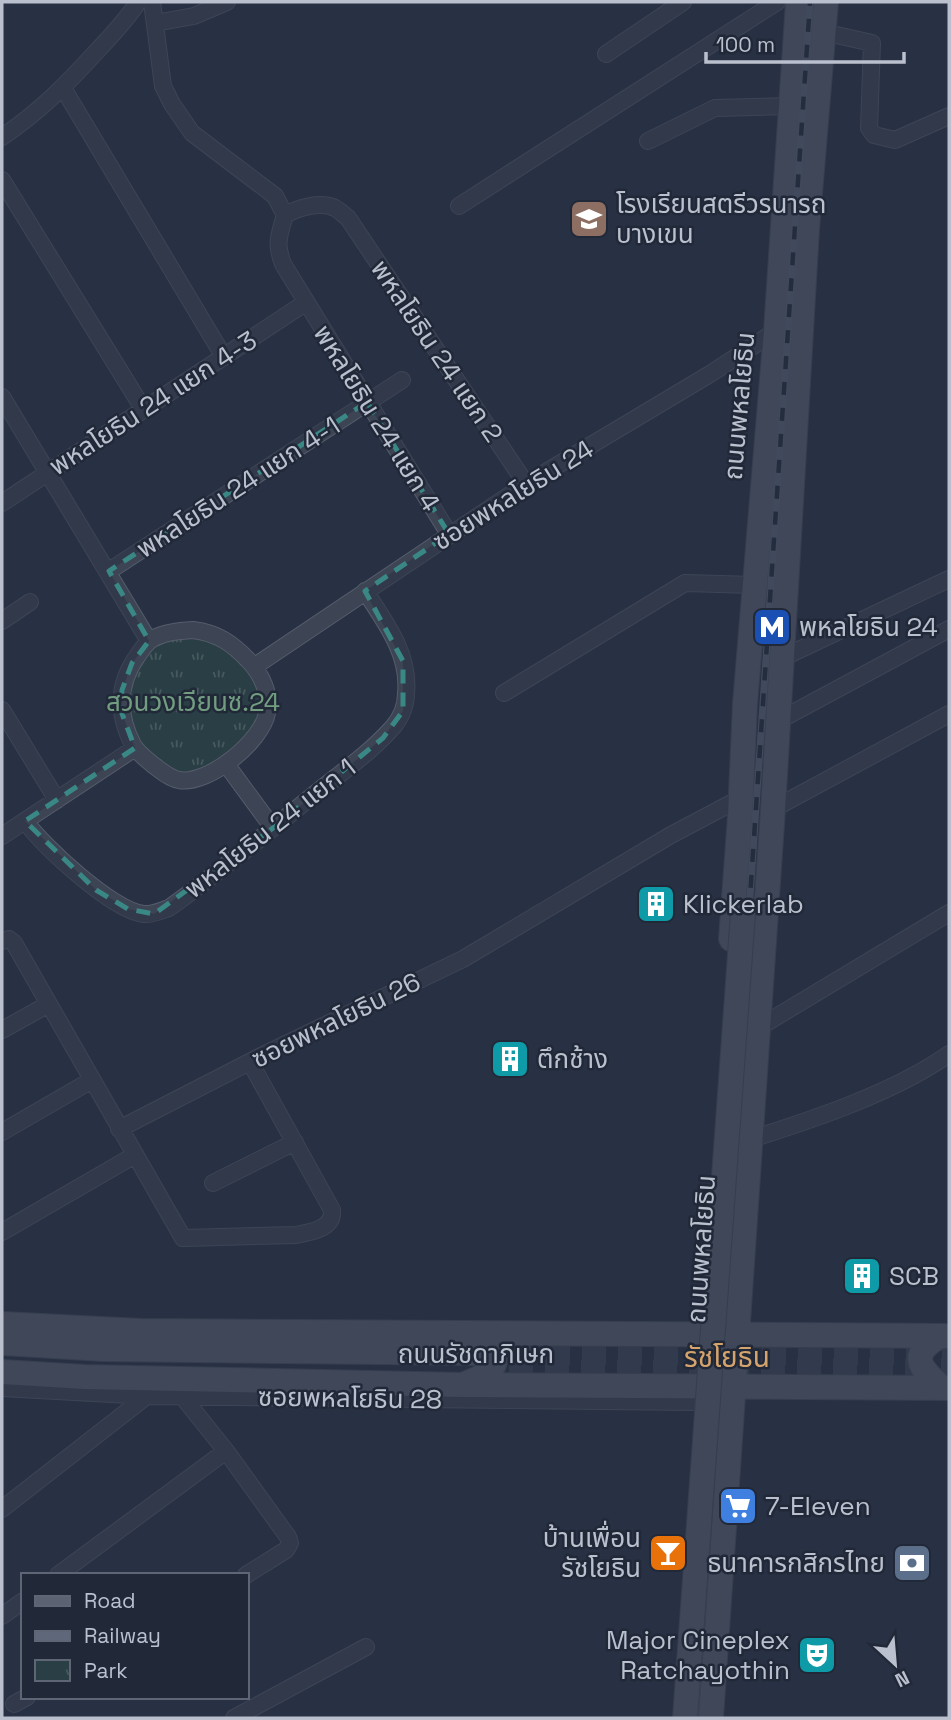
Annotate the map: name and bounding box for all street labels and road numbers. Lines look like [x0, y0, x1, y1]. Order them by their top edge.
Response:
street label: พหลโยธิน 24 แยก 2 [363, 253, 511, 449]
street label: พหลโยธิน 24 แยก 4 [306, 318, 448, 518]
street label: พหลโยธิน 24 แยก 4-3 [43, 323, 263, 483]
street label: ถนนพหลโยธิน [716, 331, 762, 481]
street label: พหลโยธิน 24 แยก 4-1 [130, 408, 346, 566]
street label: ซอยพหลโยธิน 24 [426, 432, 600, 558]
street label: พหลโยธิน 24 แยก 1 [178, 751, 362, 905]
street label: ซอยพหลโยธิน 26 [246, 964, 426, 1076]
street label: ถนนพหลโยธิน [679, 1174, 723, 1324]
street label: ถนนรัชดาภิเษก [398, 1337, 554, 1371]
street label: ซอยพหลโยธิน 28 [258, 1379, 442, 1417]

